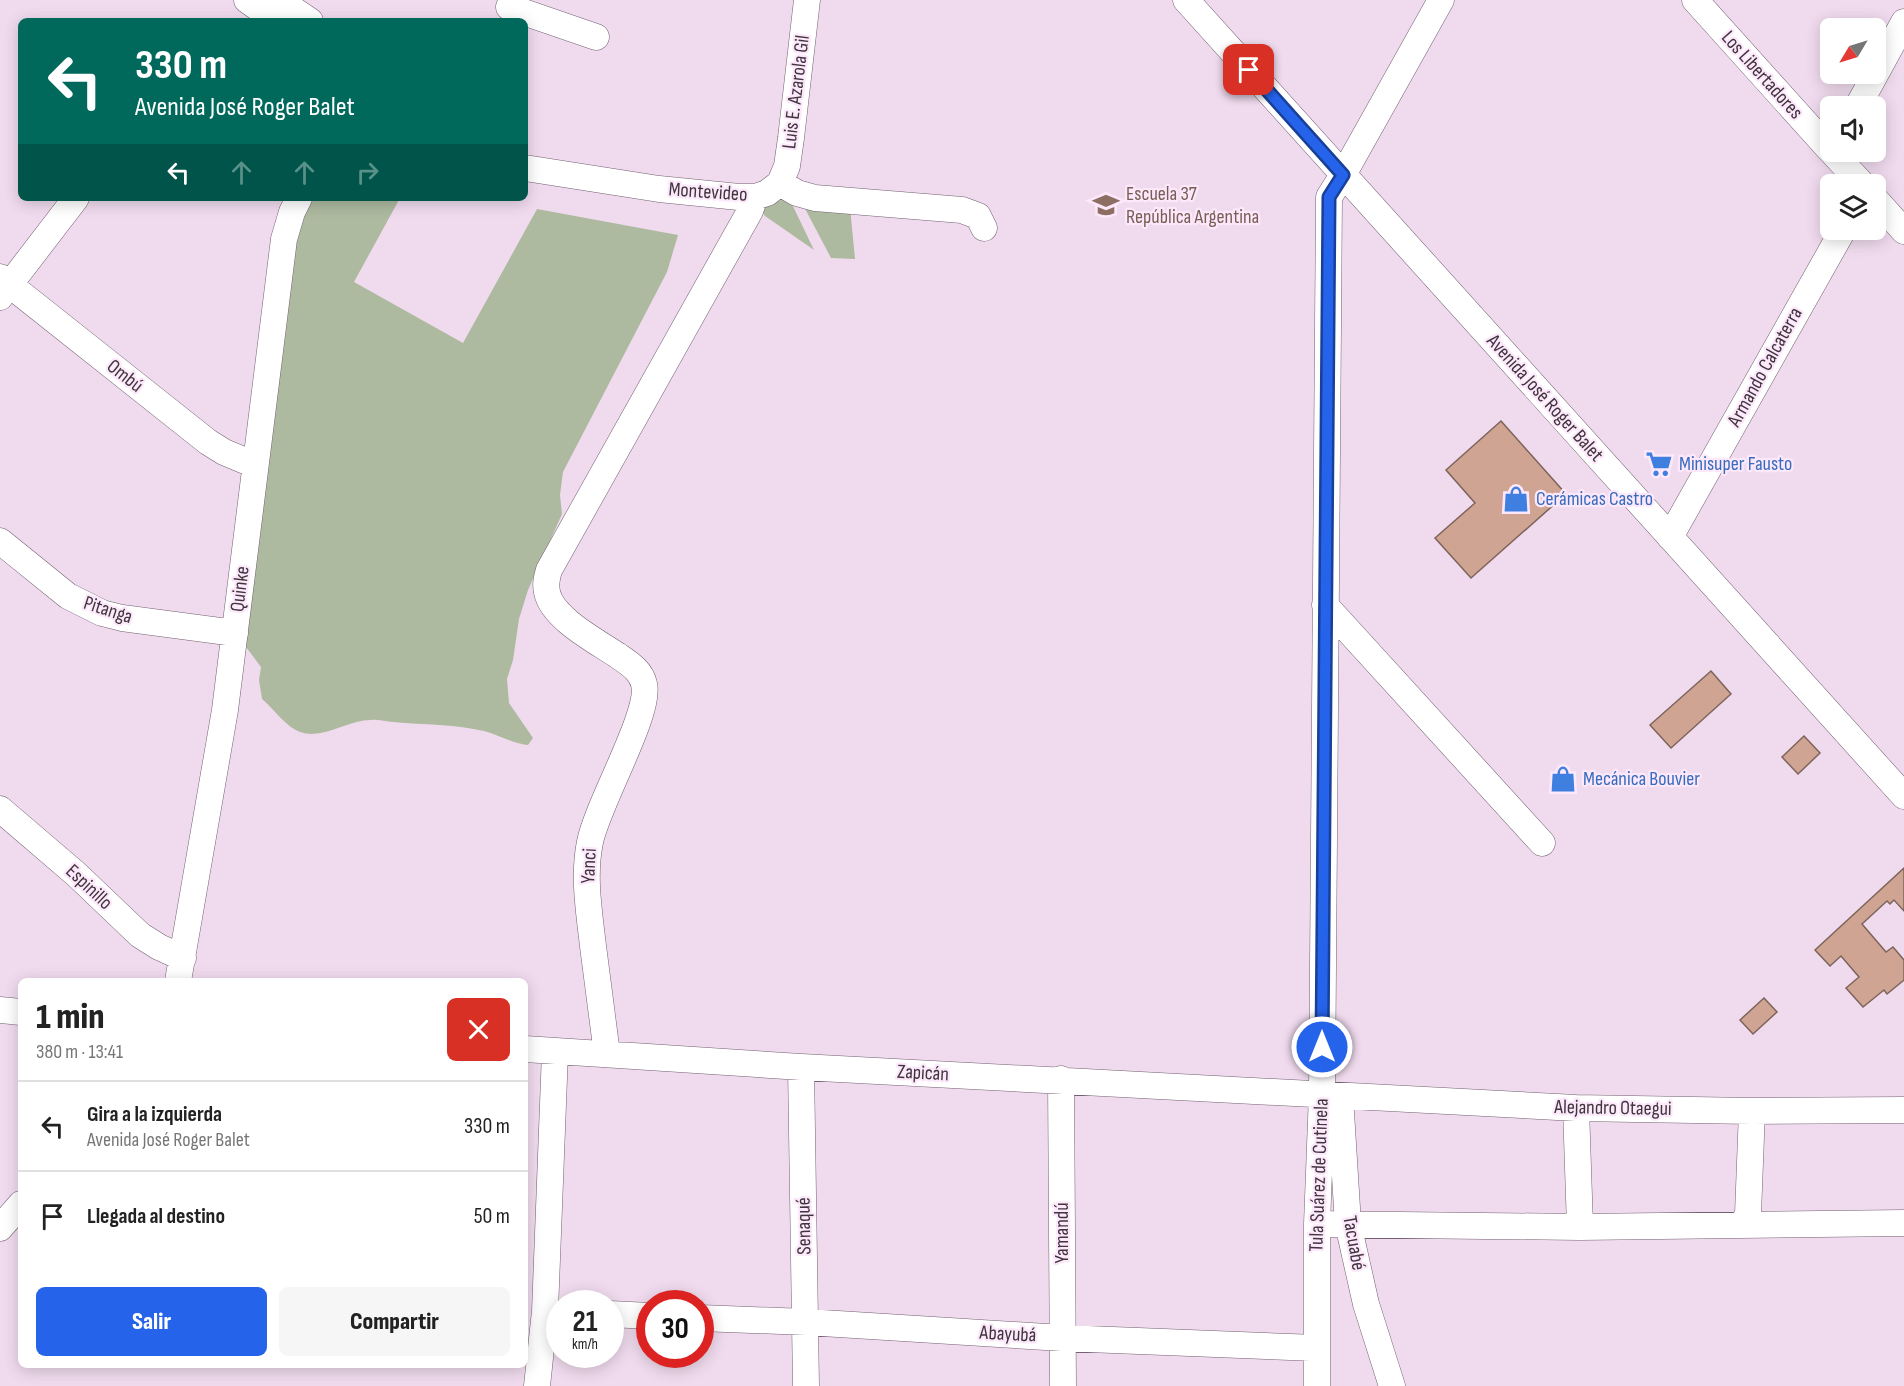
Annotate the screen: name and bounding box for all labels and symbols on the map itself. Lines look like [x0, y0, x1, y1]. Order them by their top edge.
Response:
north arrow [1820, 18, 1886, 84]
street label: Los Libertadores [1716, 26, 1808, 124]
street label: Luis E. Azarola Gil [777, 34, 815, 150]
pin [1223, 44, 1274, 95]
street label: Montevideo [668, 177, 748, 207]
place label: Escuela 37 República Argentina [1126, 182, 1259, 229]
school or university icon: Escuela 37 República Argentina [1091, 190, 1121, 220]
street label: Armando Calcaterra [1722, 303, 1808, 432]
street label: Avenida José Roger Balet [1481, 329, 1608, 467]
street label: Ombú [102, 354, 148, 398]
supermarket icon: Minisuper Fausto [1644, 449, 1674, 479]
place label: Minisuper Fausto [1679, 452, 1792, 476]
shop icon: Cerámicas Castro [1501, 484, 1531, 514]
place label: Cerámicas Castro [1536, 487, 1653, 511]
street label: Quinke [225, 565, 255, 613]
street label: Pitanga [81, 591, 135, 629]
shop icon: Mecánica Bouvier [1548, 764, 1578, 794]
place label: Mecánica Bouvier [1583, 767, 1700, 791]
street label: Yanci [576, 848, 602, 884]
street label: Espinillo [61, 859, 117, 915]
position arrow [1290, 1015, 1354, 1079]
street label: Zapicán [897, 1060, 949, 1086]
street label: Alejandro Otaegui [1553, 1095, 1672, 1121]
street label: Tula Suárez de Cutinela [1304, 1098, 1334, 1252]
street label: Senaqué [791, 1197, 817, 1255]
street label: Yamandú [1050, 1203, 1074, 1263]
street label: Tacuabé [1337, 1214, 1371, 1272]
speed limit sign: 30 [636, 1290, 714, 1368]
street label: Abayubá [978, 1320, 1037, 1347]

